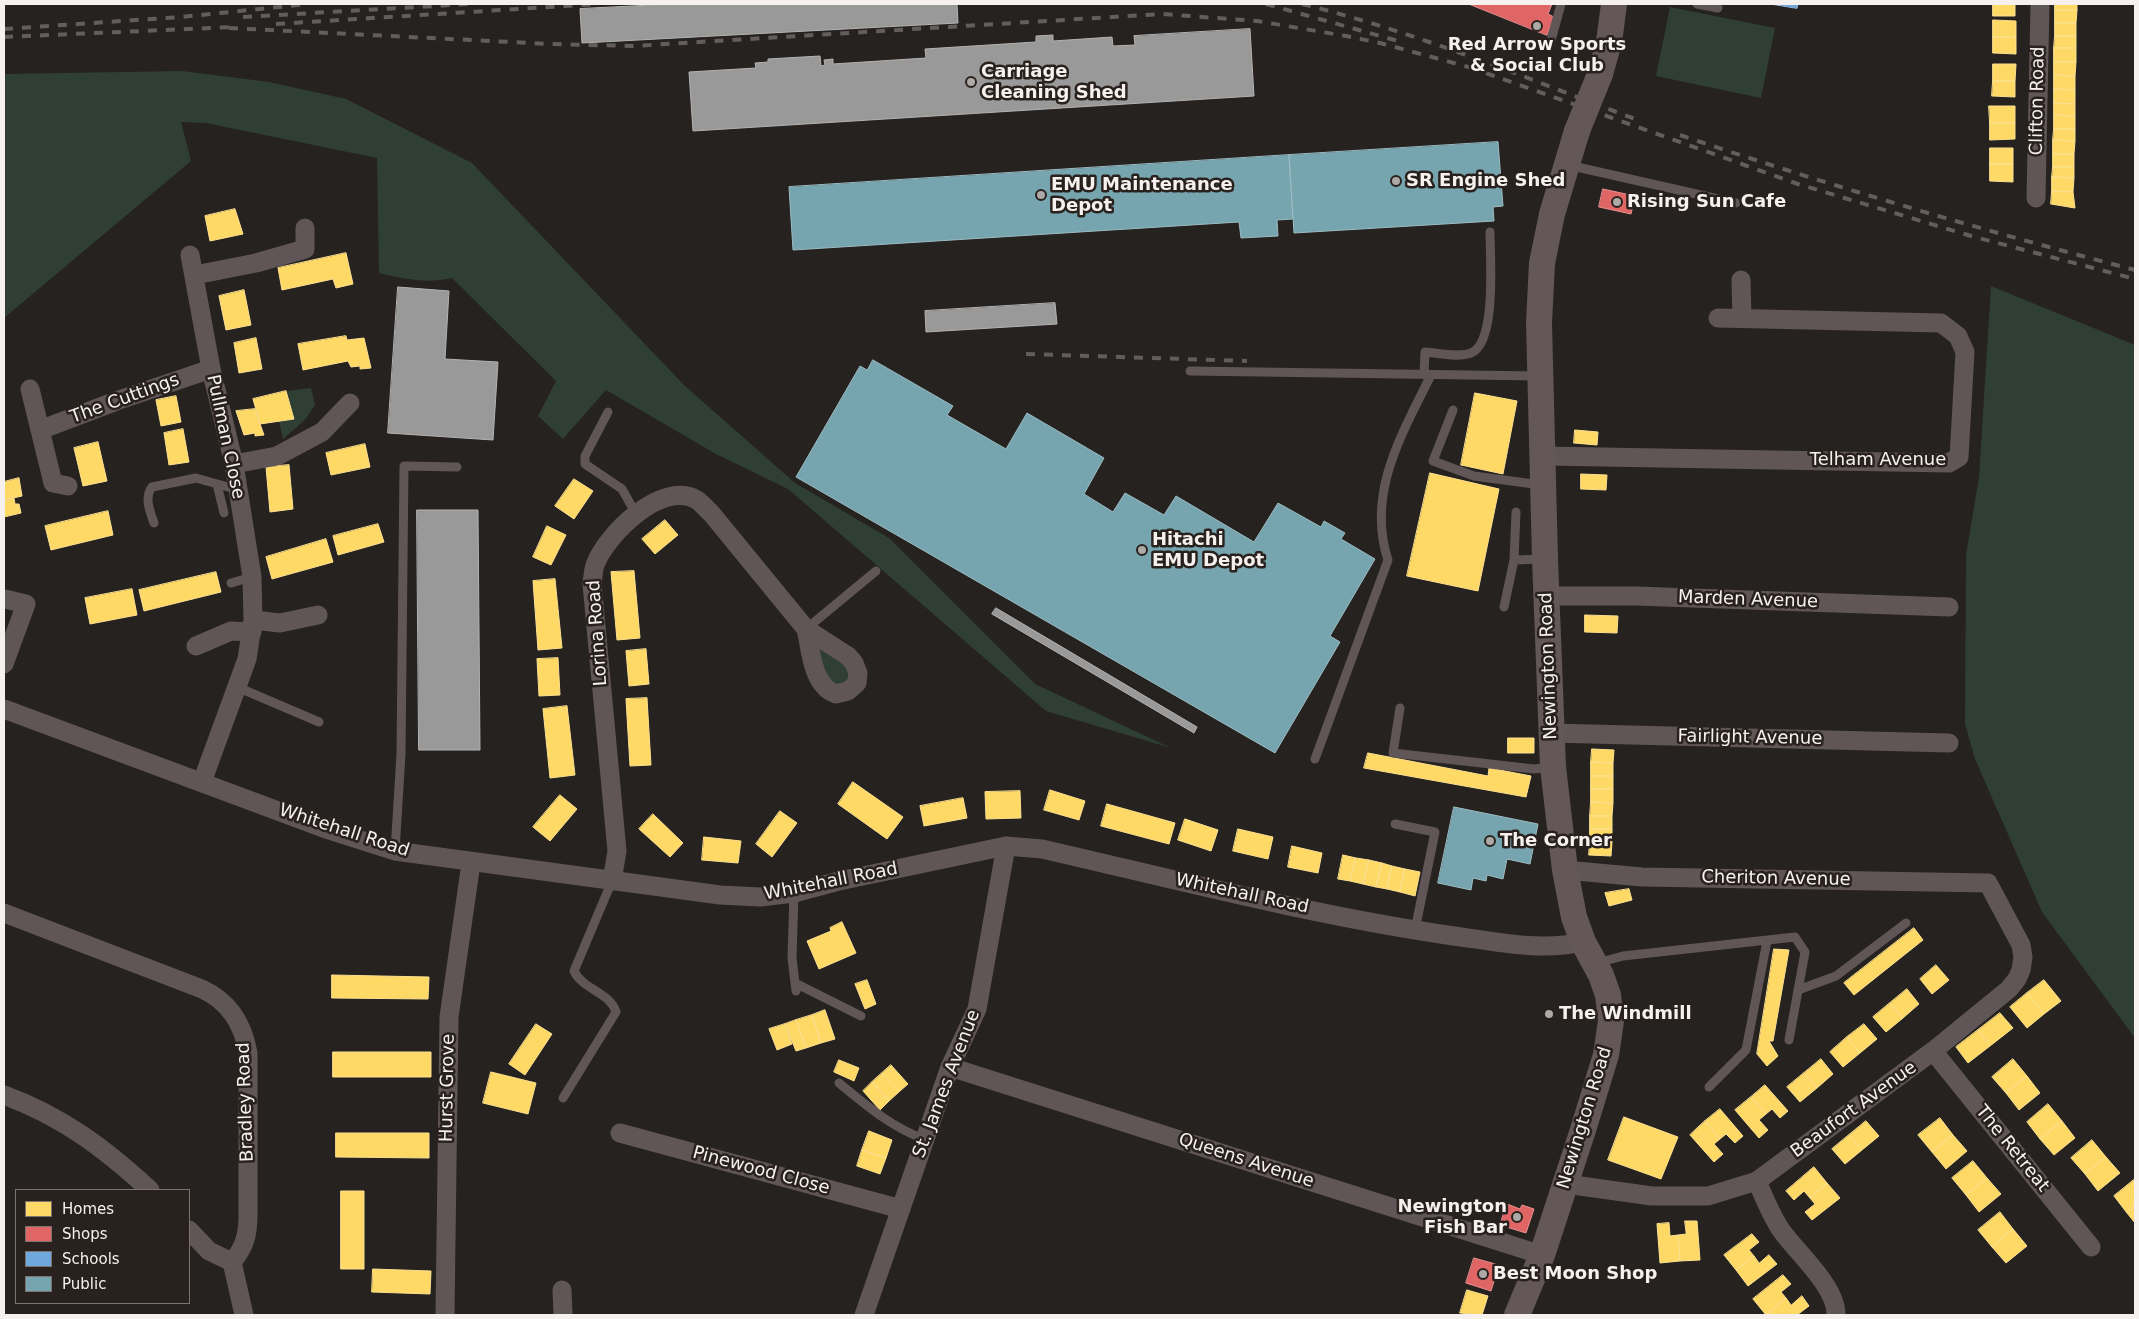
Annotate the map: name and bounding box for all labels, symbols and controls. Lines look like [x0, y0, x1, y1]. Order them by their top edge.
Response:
marker: Red Arrow Sports & Social Club [1531, 20, 1543, 32]
place label: Red Arrow Sports & Social Club [1448, 34, 1626, 76]
street label: Clifton Road [2026, 46, 2050, 156]
place label: Carriage Cleaning Shed [981, 61, 1127, 104]
marker: Carriage Cleaning Shed [965, 76, 977, 88]
place label: SR Engine Shed [1406, 170, 1565, 192]
place label: EMU Maintenance Depot [1051, 174, 1233, 216]
marker: SR Engine Shed [1390, 175, 1402, 187]
marker: EMU Maintenance Depot [1035, 189, 1047, 201]
place label: Rising Sun Cafe [1627, 191, 1786, 213]
marker: Rising Sun Cafe [1611, 196, 1623, 208]
street label: The Cuttings [68, 369, 182, 429]
street label: Pullman Close [201, 373, 249, 501]
street label: Telham Avenue [1810, 449, 1946, 471]
place label: Hitachi EMU Depot [1152, 529, 1264, 572]
marker: Hitachi EMU Depot [1136, 544, 1148, 556]
street label: Lorina Road [584, 579, 612, 687]
street label: Marden Avenue [1678, 587, 1818, 613]
street label: Newington Road [1536, 592, 1562, 740]
street label: Fairlight Avenue [1678, 726, 1822, 750]
street label: Whitehall Road [276, 800, 412, 862]
place label: The Corner [1500, 830, 1612, 852]
marker: The Corner [1484, 835, 1496, 847]
street label: Whitehall Road [762, 858, 900, 906]
street label: Cheriton Avenue [1701, 867, 1851, 891]
street label: Whitehall Road [1173, 869, 1311, 919]
place label: The Windmill [1559, 1003, 1692, 1025]
street label: St. James Avenue [909, 1007, 985, 1161]
marker: The Windmill [1543, 1008, 1555, 1020]
street label: Hurst Grove [436, 1034, 460, 1142]
street label: Bradley Road [233, 1042, 259, 1162]
street label: Newington Road [1553, 1044, 1617, 1192]
street label: Beaufort Avenue [1787, 1057, 1921, 1163]
street label: The Retreat [1971, 1101, 2053, 1197]
street label: Queens Avenue [1176, 1129, 1316, 1193]
street label: Pinewood Close [690, 1142, 832, 1200]
legend [15, 1189, 190, 1304]
place label: Newington Fish Bar [1397, 1196, 1507, 1238]
text: Homes [62, 1200, 114, 1218]
marker: Newington Fish Bar [1511, 1211, 1523, 1223]
text: Shops [62, 1225, 108, 1243]
text: Schools [62, 1250, 120, 1268]
place label: Best Moon Shop [1493, 1263, 1657, 1285]
marker: Best Moon Shop [1477, 1268, 1489, 1280]
text: Public [62, 1275, 106, 1293]

